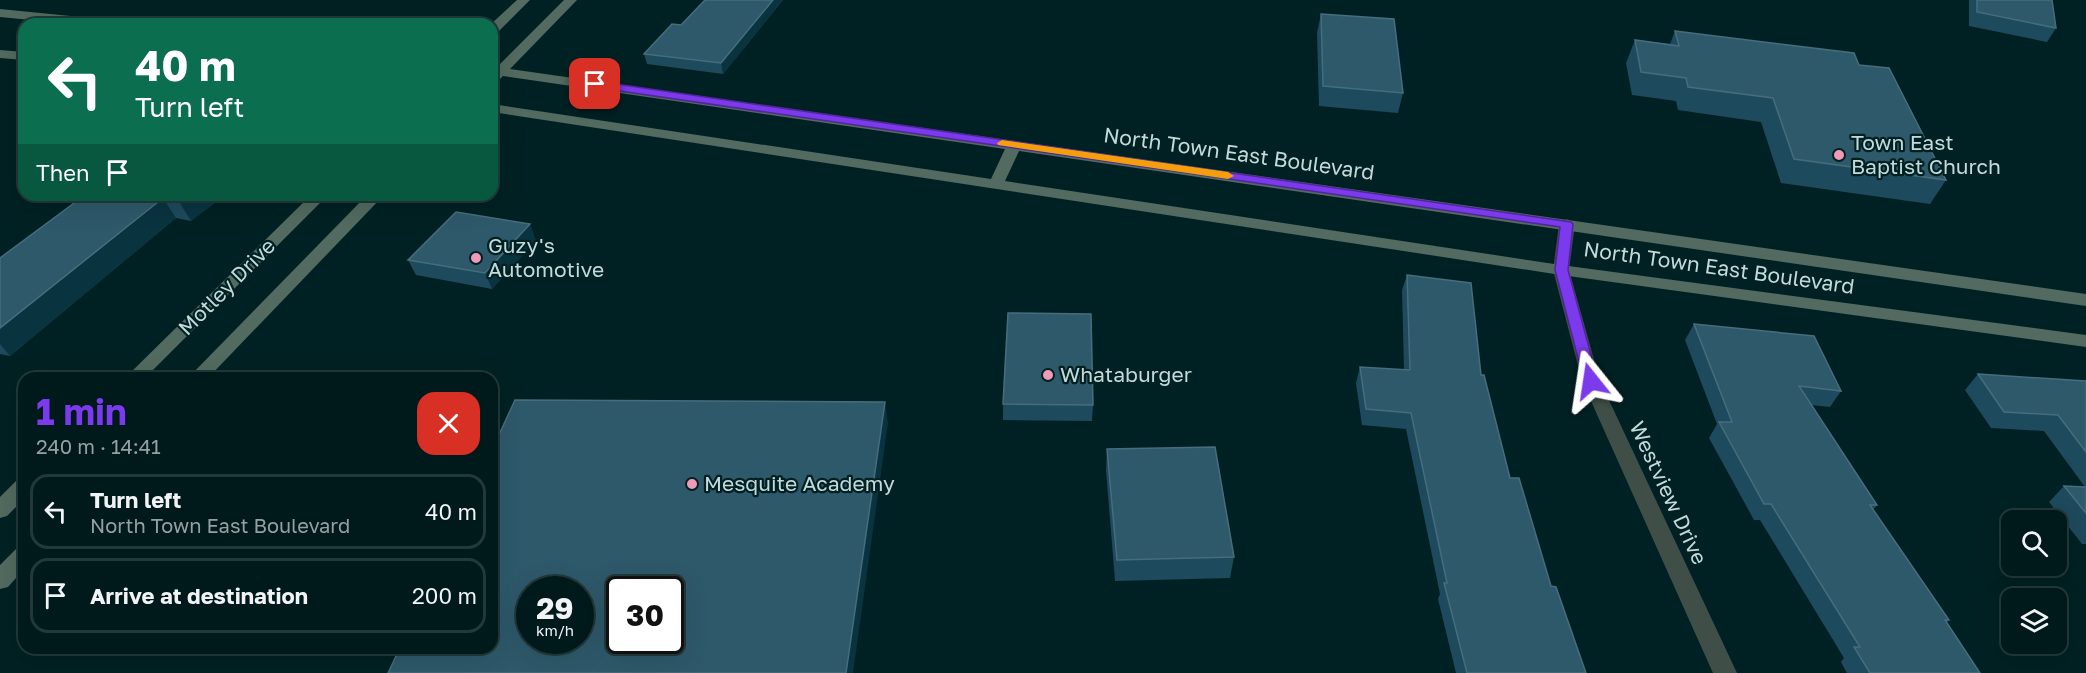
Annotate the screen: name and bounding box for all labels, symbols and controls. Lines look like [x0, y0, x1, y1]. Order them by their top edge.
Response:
text: 40 m [135, 40, 236, 90]
icon: left [36, 42, 114, 120]
pin [569, 58, 620, 109]
icon: arrive [578, 67, 611, 100]
text: Turn left [135, 91, 244, 123]
street label: North Town East Boulevard [1102, 121, 1376, 185]
place label: Town East Baptist Church [1851, 129, 2001, 179]
marker: Town East Baptist Church [1832, 148, 1846, 162]
icon: arrive [101, 156, 134, 189]
text: Then [36, 159, 89, 186]
street label: Motley Drive [172, 232, 280, 340]
place label: Guzy's Automotive [488, 232, 604, 282]
street label: North Town East Boulevard [1582, 235, 1856, 299]
marker: Guzy's Automotive [469, 251, 483, 265]
position arrow [1559, 349, 1623, 413]
place label: Whataburger [1060, 361, 1192, 387]
marker: Whataburger [1041, 368, 1055, 382]
text: 1 min [36, 390, 127, 433]
button: close [417, 392, 480, 455]
street label: Westview Drive [1624, 417, 1713, 568]
text: 240 m · 14:41 [36, 434, 161, 458]
place label: Mesquite Academy [704, 470, 895, 496]
marker: Mesquite Academy [685, 477, 699, 491]
text: Turn left [90, 486, 181, 513]
icon: left [39, 495, 72, 528]
text: 40 m [425, 498, 477, 525]
map controls [2001, 510, 2067, 654]
button: search [2001, 510, 2067, 576]
text: North Town East Boulevard [90, 513, 350, 537]
speed limit sign: 30 [606, 576, 684, 654]
icon: arrive [39, 579, 72, 612]
text: Arrive at destination [90, 582, 308, 609]
text: 200 m [412, 582, 477, 609]
button: layers [2001, 588, 2067, 654]
text: 29 [536, 590, 574, 626]
text: km/h [536, 621, 574, 639]

